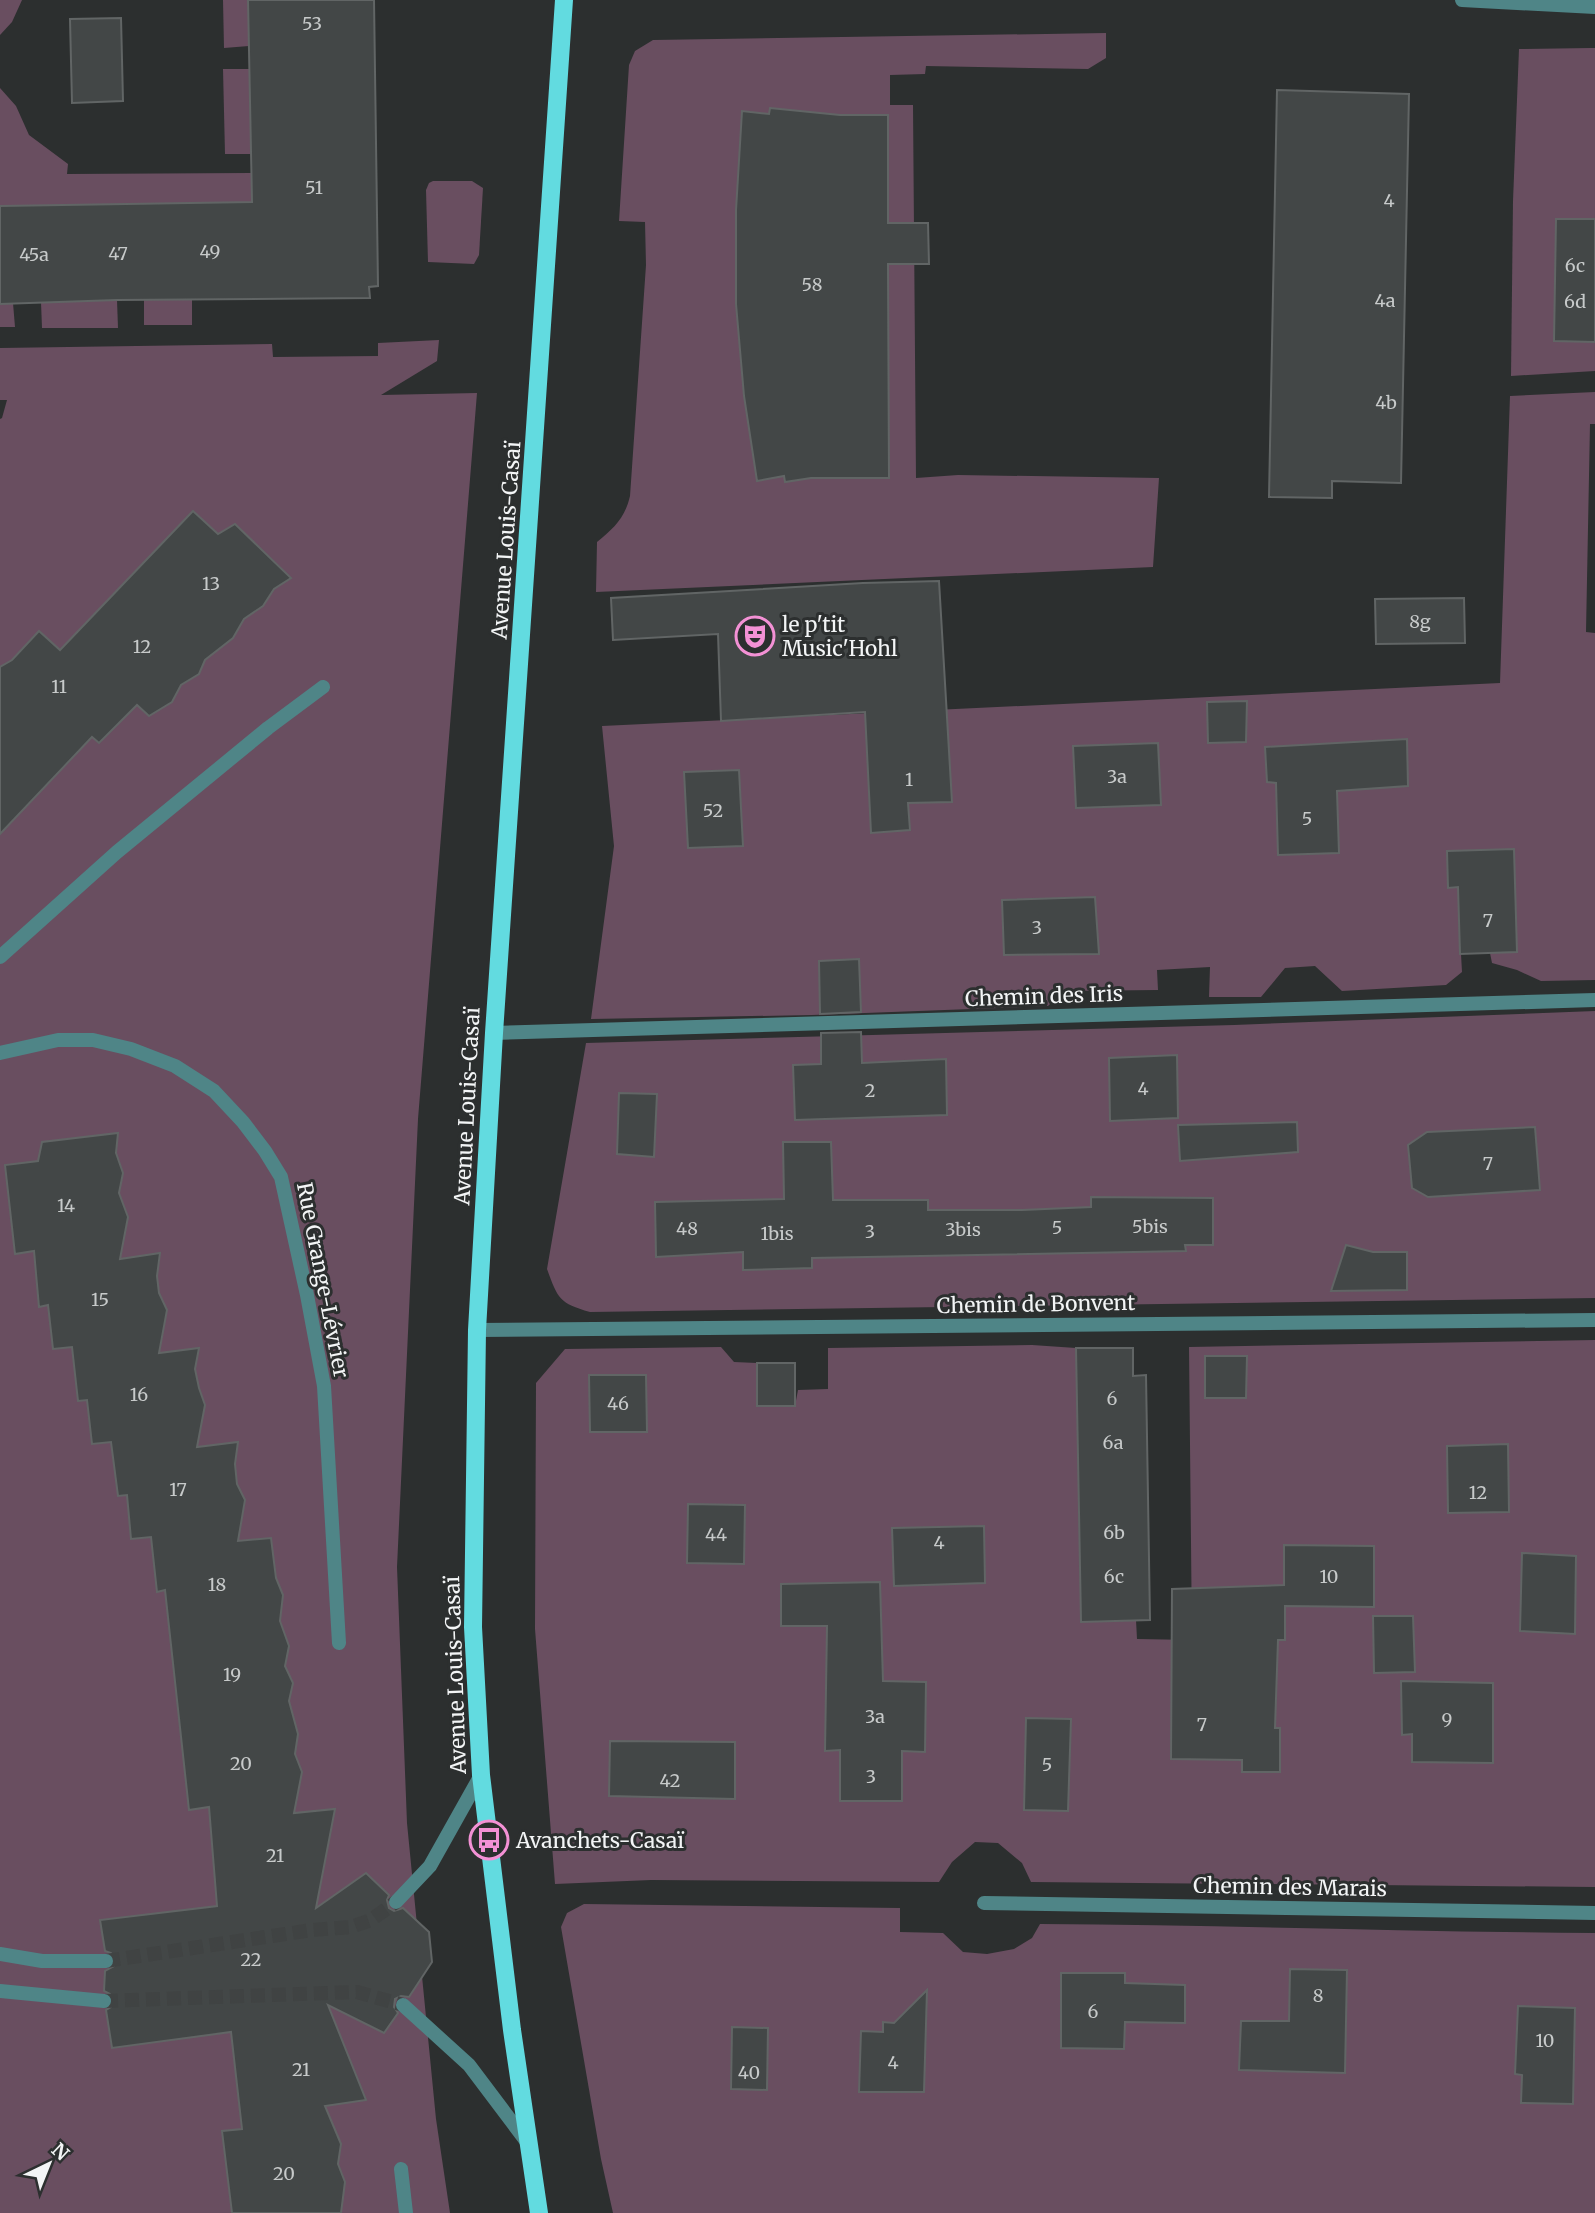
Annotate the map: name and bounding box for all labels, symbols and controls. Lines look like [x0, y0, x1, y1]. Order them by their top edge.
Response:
house number: 53 [302, 12, 322, 35]
house number: 51 [305, 176, 323, 199]
house number: 4 [1383, 189, 1395, 212]
house number: 49 [200, 240, 220, 263]
house number: 47 [108, 242, 128, 265]
house number: 45a [19, 243, 49, 266]
house number: 6c [1565, 254, 1585, 277]
house number: 58 [802, 273, 822, 296]
house number: 4a [1374, 289, 1396, 312]
house number: 6d [1564, 290, 1586, 313]
house number: 4b [1375, 391, 1397, 414]
street label: Avenue Louis-Casaï [486, 440, 526, 641]
house number: 13 [202, 572, 220, 595]
house number: 8g [1409, 610, 1431, 633]
place label: le p'tit Music'Hohl [782, 611, 898, 662]
theatre icon: le p'tit Music'Hohl [734, 615, 776, 657]
house number: 12 [133, 635, 151, 658]
house number: 11 [51, 675, 67, 698]
house number: 3a [1107, 765, 1127, 788]
house number: 1 [905, 768, 913, 791]
house number: 52 [703, 799, 723, 822]
house number: 5 [1302, 807, 1312, 830]
house number: 7 [1483, 909, 1493, 932]
house number: 3 [1032, 916, 1042, 939]
street label: Chemin des Iris [964, 980, 1124, 1012]
street label: Avenue Louis-Casaï [448, 1006, 486, 1207]
house number: 4 [1137, 1077, 1149, 1100]
house number: 2 [865, 1079, 875, 1102]
house number: 7 [1483, 1152, 1493, 1175]
street label: Rue Grange-Lévrier [291, 1180, 355, 1380]
house number: 14 [57, 1194, 75, 1217]
house number: 5bis [1132, 1215, 1168, 1238]
house number: 5 [1052, 1216, 1062, 1239]
house number: 48 [676, 1217, 698, 1240]
house number: 3bis [945, 1218, 981, 1241]
house number: 3 [865, 1220, 875, 1243]
house number: 1bis [760, 1222, 794, 1245]
house number: 15 [91, 1288, 109, 1311]
street label: Chemin de Bonvent [936, 1289, 1136, 1319]
house number: 16 [130, 1383, 148, 1406]
house number: 6 [1107, 1387, 1118, 1410]
house number: 46 [607, 1392, 629, 1415]
house number: 6a [1103, 1431, 1124, 1454]
house number: 17 [169, 1478, 187, 1501]
house number: 12 [1469, 1481, 1487, 1504]
house number: 6b [1103, 1521, 1125, 1544]
house number: 44 [705, 1523, 727, 1546]
house number: 4 [933, 1531, 945, 1554]
house number: 6c [1104, 1565, 1124, 1588]
house number: 10 [1320, 1565, 1338, 1588]
house number: 18 [208, 1573, 226, 1596]
street label: Avenue Louis-Casaï [438, 1575, 472, 1776]
house number: 19 [223, 1663, 241, 1686]
house number: 3a [865, 1705, 885, 1728]
house number: 9 [1442, 1708, 1452, 1731]
house number: 7 [1197, 1713, 1207, 1736]
house number: 20 [230, 1752, 252, 1775]
house number: 5 [1042, 1753, 1052, 1776]
house number: 3 [866, 1765, 876, 1788]
house number: 42 [660, 1769, 680, 1792]
bus stop icon: Avanchets-Casaï [468, 1819, 510, 1861]
place label: Avanchets-Casaï [515, 1827, 684, 1854]
house number: 21 [266, 1844, 284, 1867]
street label: Chemin des Marais [1193, 1872, 1387, 1902]
house number: 22 [240, 1948, 262, 1971]
house number: 8 [1313, 1984, 1323, 2007]
house number: 6 [1088, 2000, 1099, 2023]
house number: 10 [1536, 2029, 1554, 2052]
house number: 4 [887, 2051, 899, 2074]
house number: 21 [292, 2058, 310, 2081]
house number: 40 [738, 2061, 760, 2084]
north arrow [14, 2129, 84, 2199]
text: N [47, 2138, 74, 2165]
house number: 20 [273, 2162, 295, 2185]

